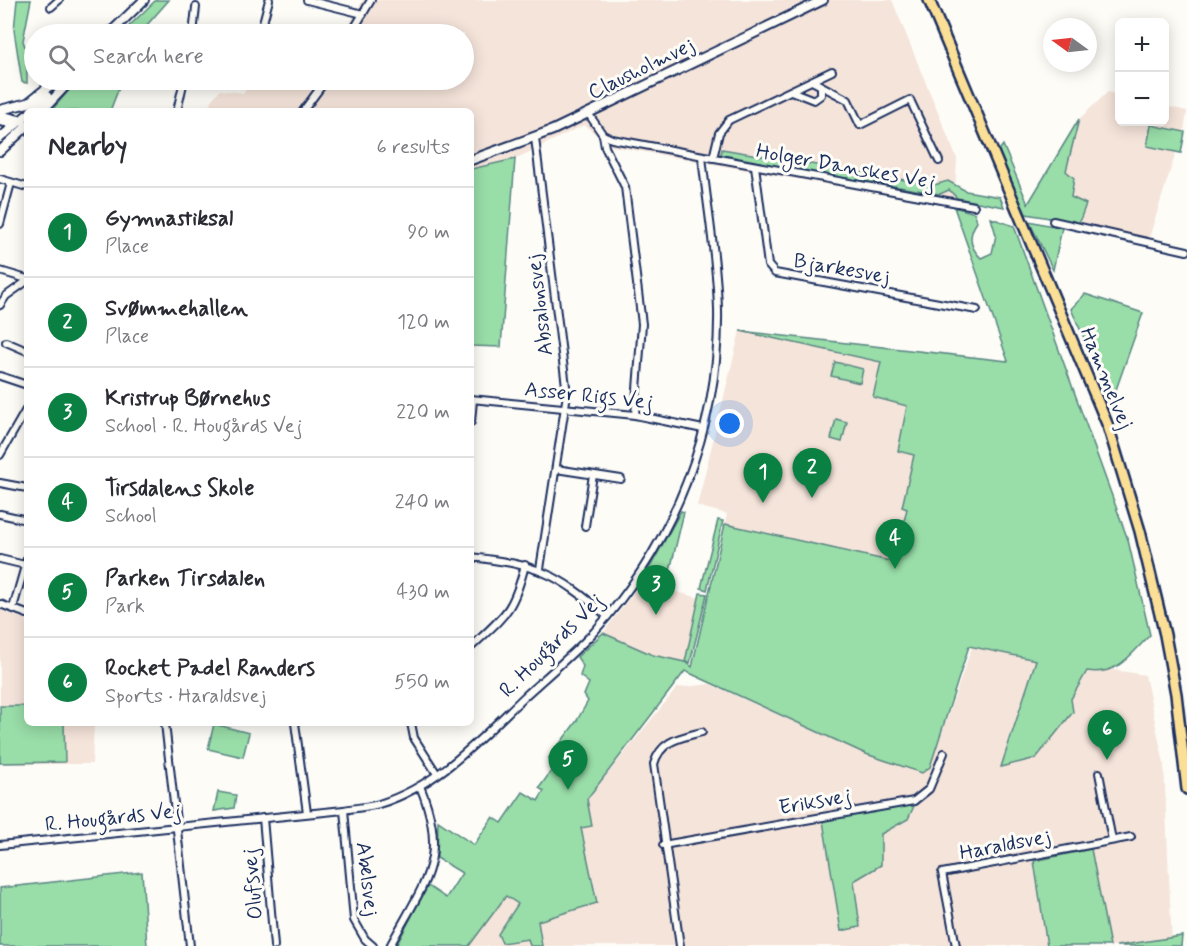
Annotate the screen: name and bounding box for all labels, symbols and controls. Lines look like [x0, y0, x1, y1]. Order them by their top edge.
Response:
north arrow [1043, 18, 1097, 72]
map controls [1115, 18, 1169, 126]
button: + [1115, 18, 1169, 72]
search box [24, 24, 474, 90]
street label: Clausholmvej [583, 31, 699, 107]
icon: search [45, 41, 78, 74]
text: Search here [93, 43, 204, 71]
button: − [1115, 72, 1169, 126]
text: Nearby [48, 130, 127, 164]
text: 6 results [377, 134, 450, 161]
street label: Holger Danskes Vej [754, 137, 938, 198]
text: Gymnastiksal [105, 205, 233, 233]
text: 1 [63, 219, 72, 246]
text: 90 m [407, 219, 450, 246]
text: Place [105, 233, 149, 260]
street label: Bjarkesvej [791, 247, 892, 291]
street label: Absalonsvej [520, 252, 560, 357]
text: Svømmehallen [105, 295, 248, 323]
text: 2 [63, 309, 72, 336]
text: 120 m [397, 309, 450, 336]
text: Place [105, 323, 149, 350]
street label: Hammelvej [1073, 323, 1139, 433]
street label: Asser Rigs Vej [523, 375, 655, 419]
text: Kristrup Børnehus [105, 385, 270, 413]
text: 3 [63, 399, 72, 426]
text: 220 m [396, 399, 450, 426]
your location [715, 409, 744, 438]
text: School · R. Hougårds Vej [105, 413, 302, 440]
pin: 2 [792, 448, 832, 498]
pin: 1 [744, 454, 783, 503]
text: Tirsdalens Skole [105, 475, 254, 503]
text: 4 [62, 489, 73, 516]
text: 240 m [395, 489, 450, 516]
text: School [105, 503, 157, 530]
pin: 4 [876, 520, 914, 569]
text: Parken Tirsdalen [105, 565, 265, 593]
pin: 3 [636, 566, 676, 615]
text: 5 [62, 579, 74, 606]
text: 430 m [397, 579, 450, 606]
street label: R. Hougårds Vej [493, 587, 611, 705]
text: Park [105, 593, 145, 620]
text: Rocket Padel Randers [105, 655, 315, 683]
text: 6 [62, 669, 73, 696]
text: 550 m [394, 669, 450, 696]
text: Sports · Haraldsvej [105, 683, 266, 710]
pin: 6 [1088, 710, 1126, 760]
pin: 5 [548, 740, 588, 790]
street label: Eriksvej [777, 782, 854, 822]
street label: R. Hougårds Vej [44, 797, 183, 841]
street label: Haraldsvej [957, 822, 1053, 868]
street label: Abelsvej [349, 840, 385, 918]
street label: Olufsvej [236, 847, 270, 921]

